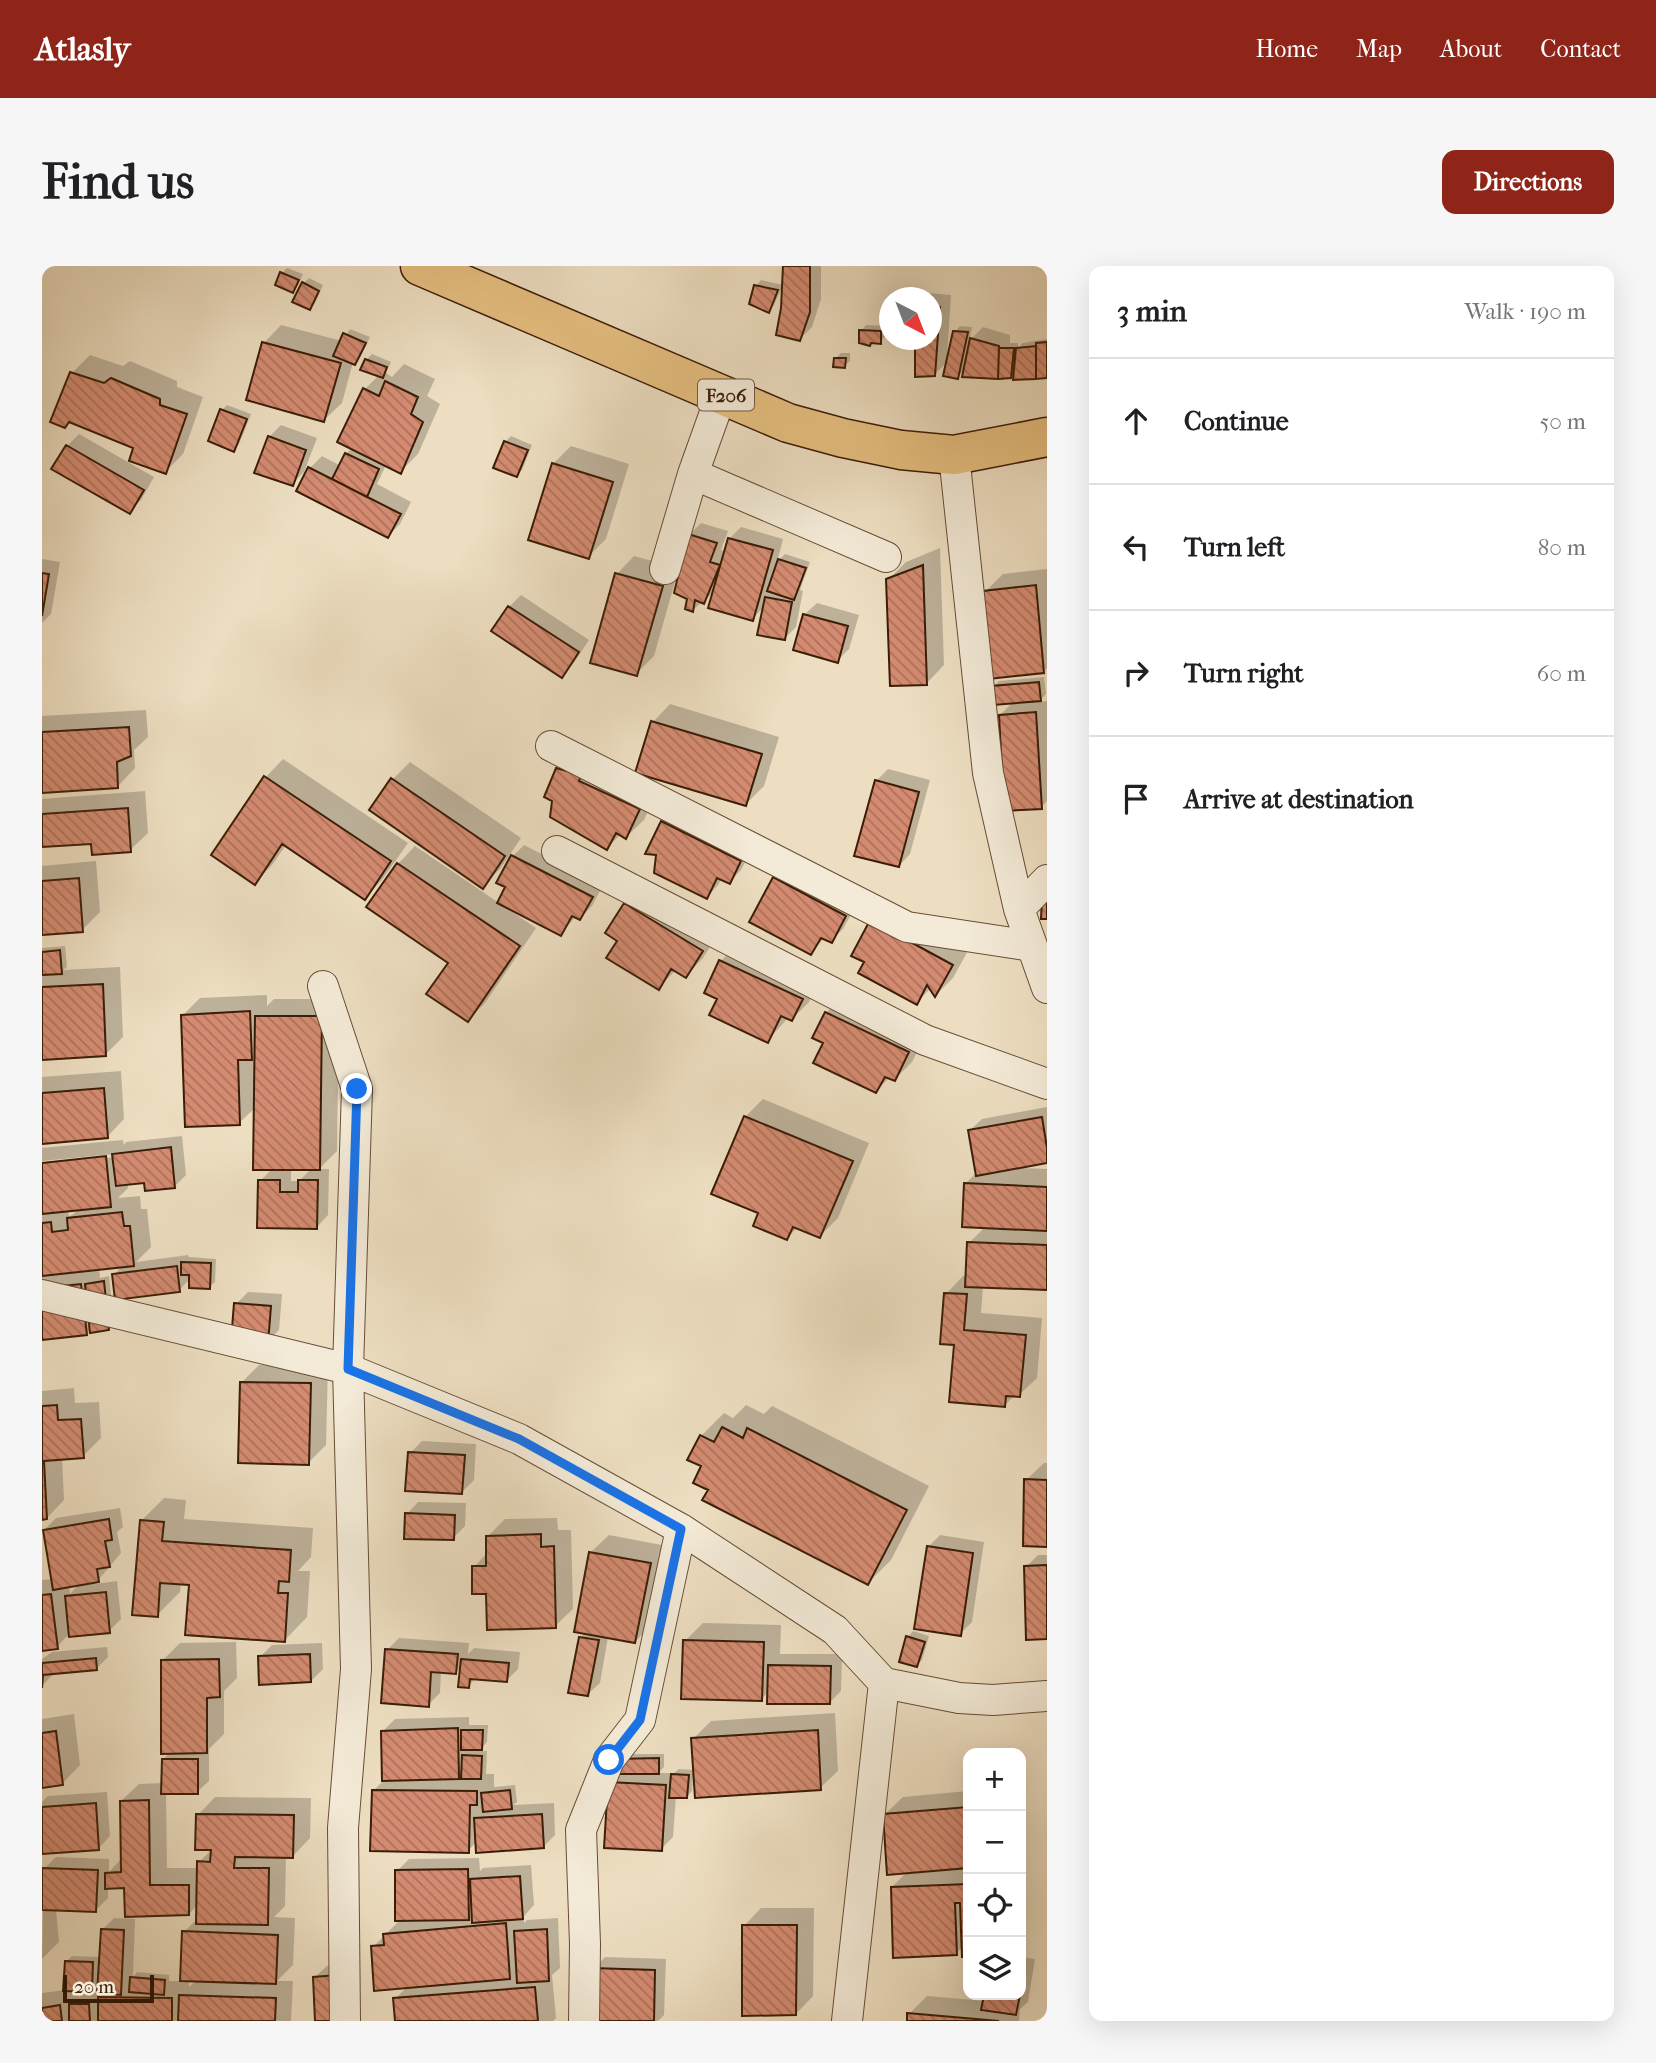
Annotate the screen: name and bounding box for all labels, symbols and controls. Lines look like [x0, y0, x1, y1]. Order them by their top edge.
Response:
text: Atlasly [35, 30, 130, 69]
text: Home [1256, 35, 1318, 63]
text: Map [1356, 35, 1402, 63]
text: About [1440, 35, 1502, 63]
text: Contact [1540, 35, 1621, 63]
button: Directions [1442, 150, 1614, 214]
text: Find us [42, 153, 194, 211]
north arrow [879, 287, 942, 350]
text: 3 min [1117, 294, 1187, 329]
text: Walk · 190 m [1465, 298, 1586, 325]
road number: F206 [698, 379, 754, 410]
icon: ahead [1117, 402, 1155, 440]
text: Continue [1184, 406, 1289, 437]
text: 50 m [1539, 408, 1586, 435]
icon: left [1117, 528, 1155, 566]
text: Turn left [1184, 532, 1285, 563]
text: 80 m [1538, 534, 1586, 561]
icon: right [1117, 654, 1155, 692]
text: Turn right [1184, 658, 1304, 689]
text: 60 m [1537, 660, 1586, 687]
icon: arrive [1117, 780, 1155, 818]
text: Arrive at destination [1184, 784, 1414, 815]
route end [341, 1073, 372, 1104]
route start [593, 1744, 624, 1775]
map controls [963, 1748, 1026, 2000]
button: + [963, 1748, 1026, 1811]
button: − [963, 1811, 1026, 1874]
button: locate [963, 1874, 1026, 1937]
button: layers [963, 1937, 1026, 2000]
scale bar [63, 1972, 154, 2004]
text: 20 m [74, 1976, 114, 1998]

